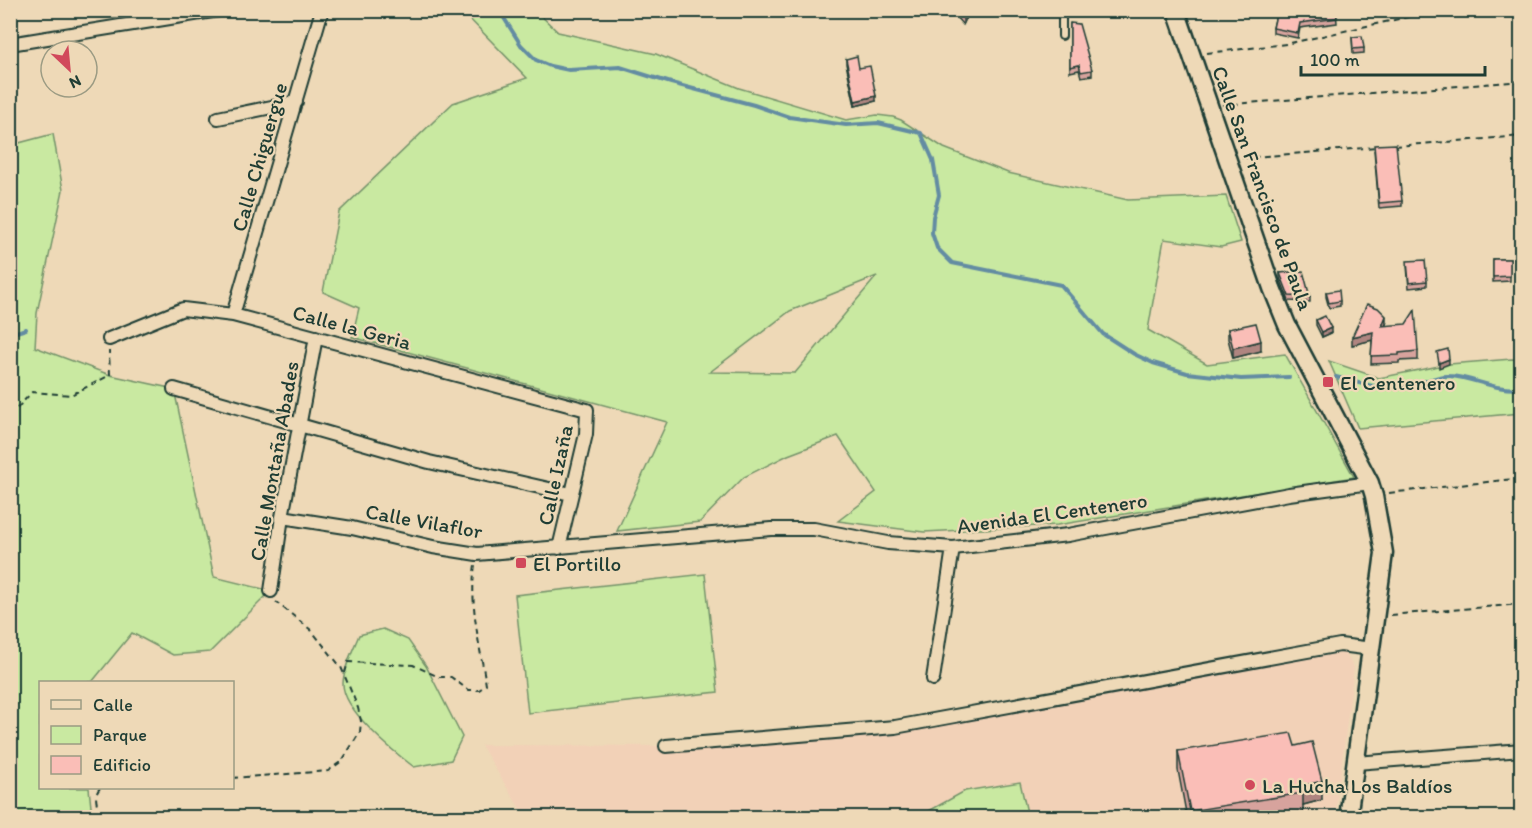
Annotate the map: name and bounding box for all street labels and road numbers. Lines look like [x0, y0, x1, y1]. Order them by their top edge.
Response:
street label: Calle San Francisco de Paula [1207, 62, 1319, 314]
street label: Calle Chiguergue [226, 80, 292, 234]
street label: Calle la Geria [290, 299, 414, 355]
street label: Calle Montaña Abades [244, 359, 304, 563]
street label: Calle Izaña [532, 422, 578, 528]
street label: Avenida El Centenero [955, 487, 1149, 539]
street label: Calle Vilaflor [364, 498, 485, 544]

